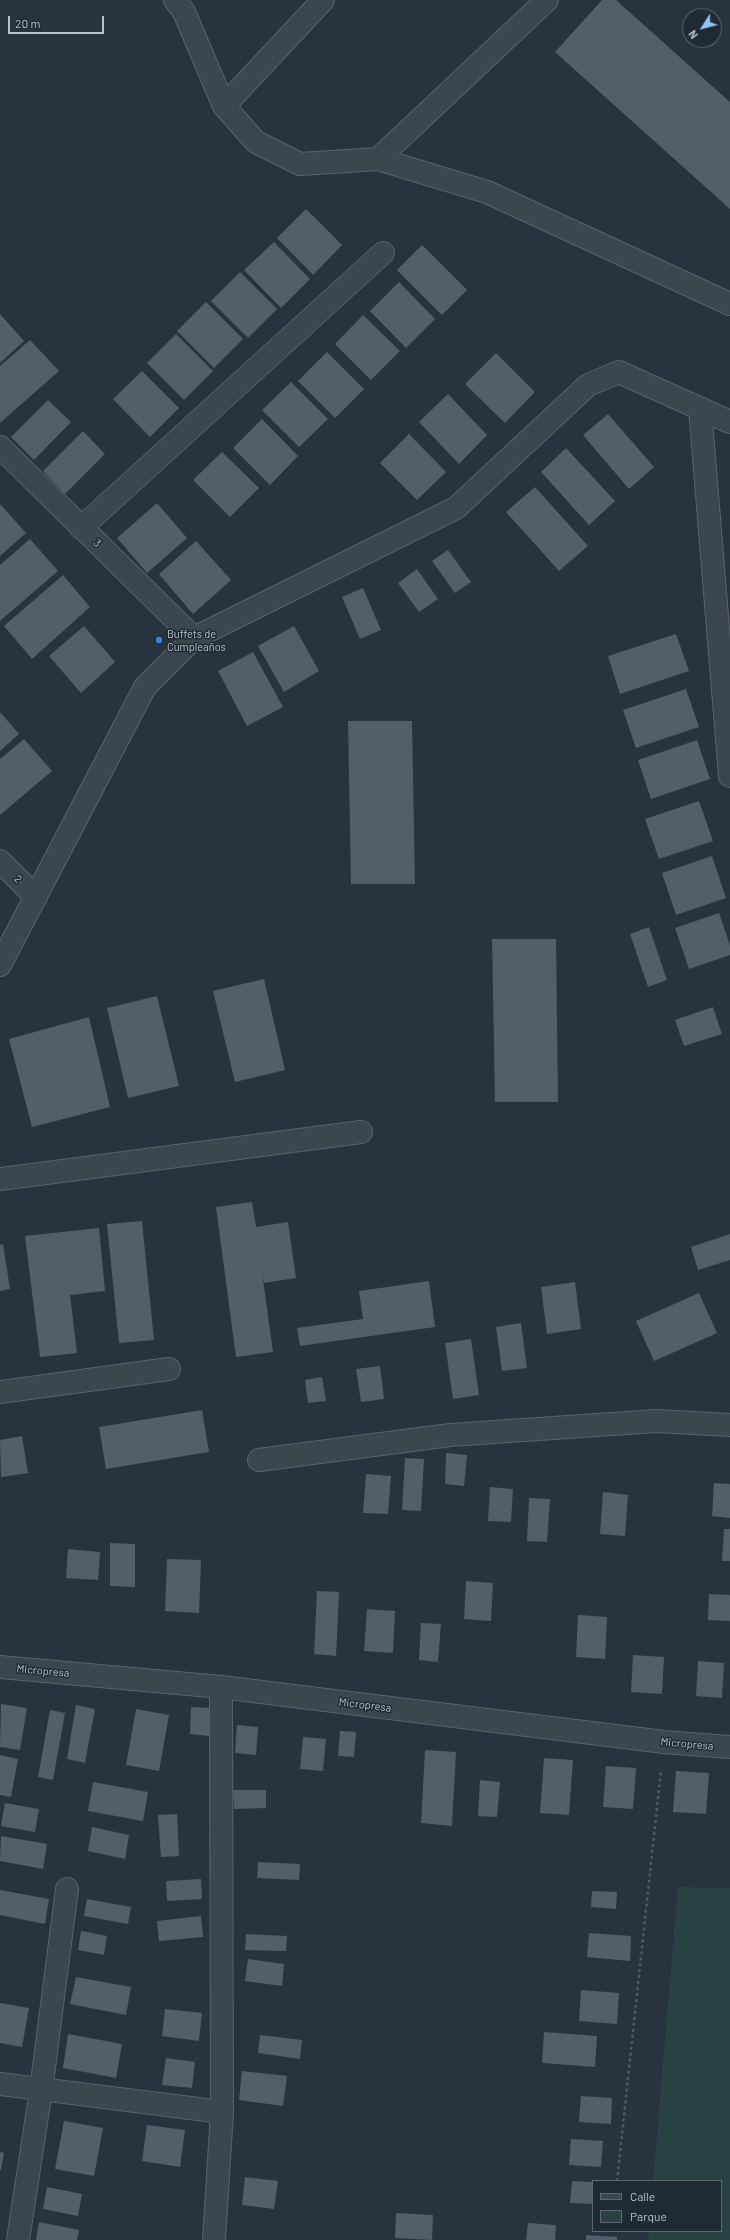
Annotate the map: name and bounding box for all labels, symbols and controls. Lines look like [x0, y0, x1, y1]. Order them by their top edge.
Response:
scale bar [10, 8, 106, 34]
north arrow [682, 8, 722, 48]
text: 20 m [15, 16, 41, 30]
text: N [685, 28, 700, 42]
street label: 3 [90, 536, 104, 550]
place label: Buffets de Cumpleaños [167, 627, 226, 653]
marker: Buffets de Cumpleaños [154, 635, 164, 645]
street label: 2 [11, 872, 25, 886]
street label: Micropresa [16, 1662, 70, 1680]
street label: Micropresa [338, 1695, 392, 1715]
street label: Micropresa [660, 1735, 714, 1753]
legend [592, 2180, 722, 2232]
text: Calle [630, 2189, 655, 2203]
text: Parque [630, 2209, 667, 2223]

